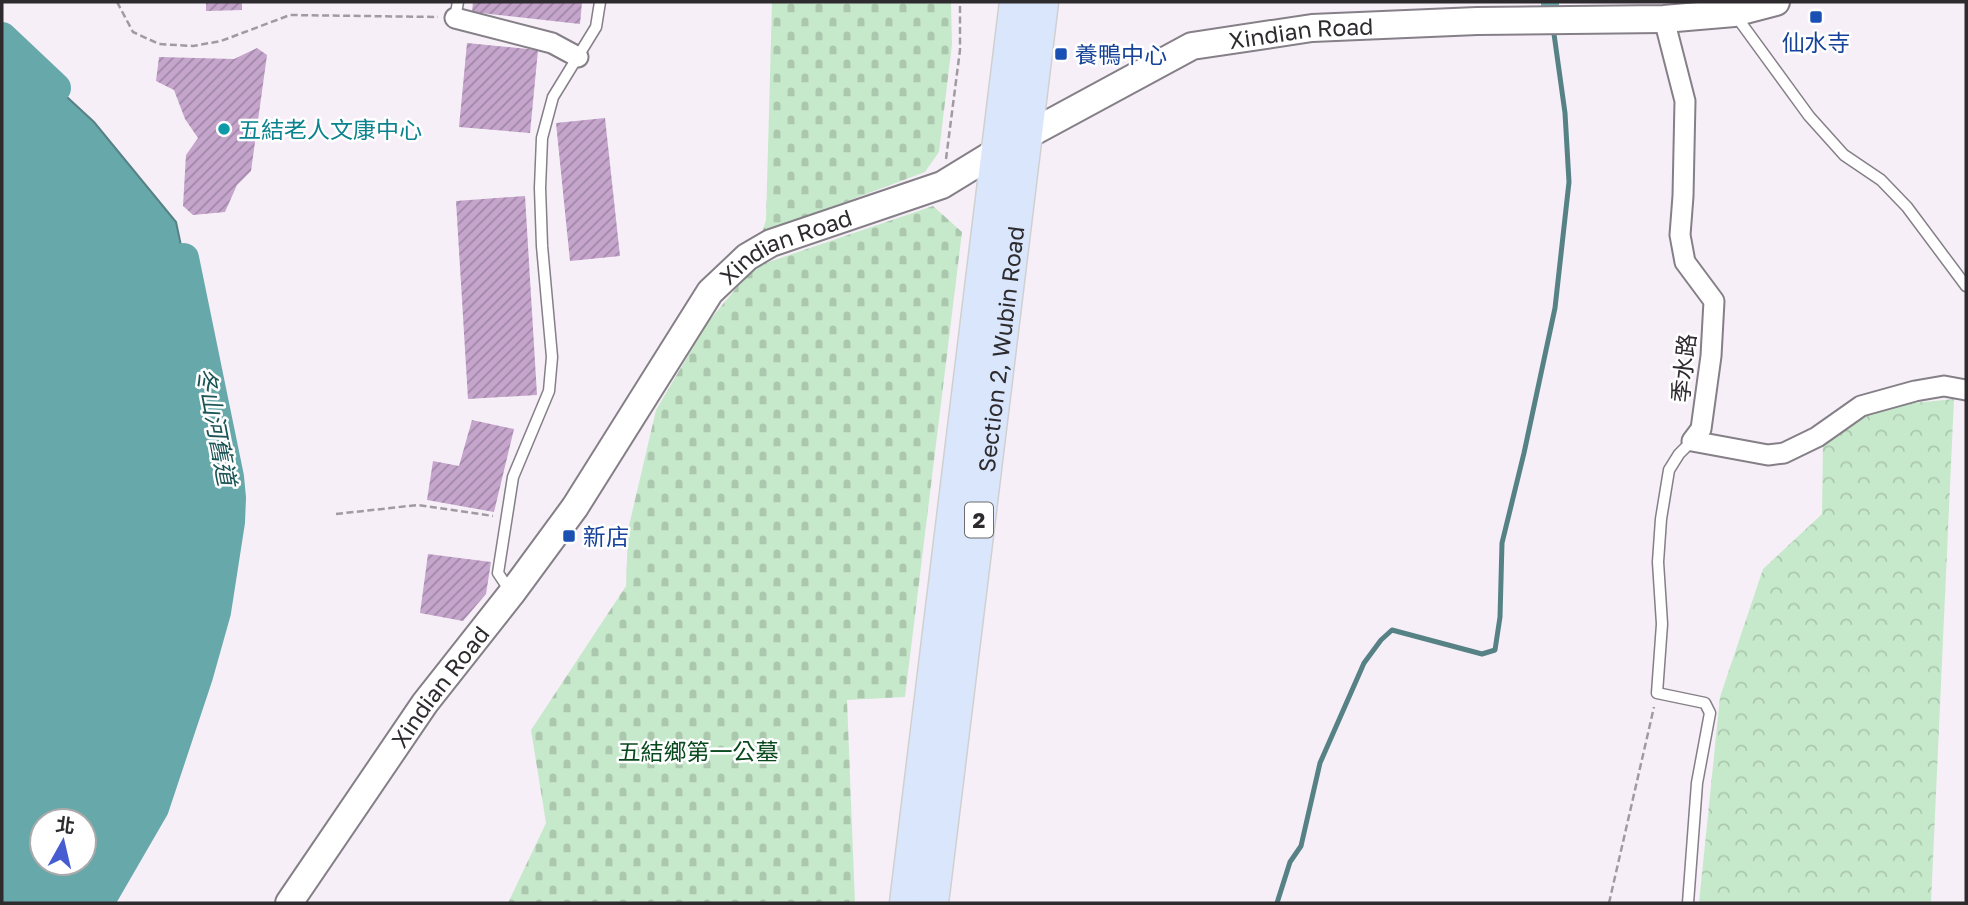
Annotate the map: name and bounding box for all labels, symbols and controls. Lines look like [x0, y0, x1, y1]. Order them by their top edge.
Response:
marker: 仙水寺 [1808, 9, 1824, 25]
street label: Xindian Road [1227, 11, 1374, 54]
place label: 仙水寺 [1782, 28, 1851, 56]
place label: 養鴨中心 [1075, 40, 1167, 68]
marker: 養鴨中心 [1053, 46, 1069, 62]
place label: 五結老人文康中心 [238, 115, 422, 143]
marker: 五結老人文康中心 [216, 121, 232, 137]
street label: Xindian Road [713, 203, 855, 290]
street label: Section 2, Wubin Road [972, 224, 1030, 474]
street label: 季水路 [1665, 332, 1701, 404]
water label: 冬山河舊道 [191, 364, 243, 491]
road number: 2 [965, 503, 993, 538]
place label: 新店 [583, 522, 629, 550]
marker: 新店 [561, 528, 577, 544]
street label: Xindian Road [385, 620, 495, 753]
park label: 五結鄉第一公墓 [618, 737, 779, 765]
north arrow [28, 807, 98, 877]
text: 北 [54, 812, 76, 837]

